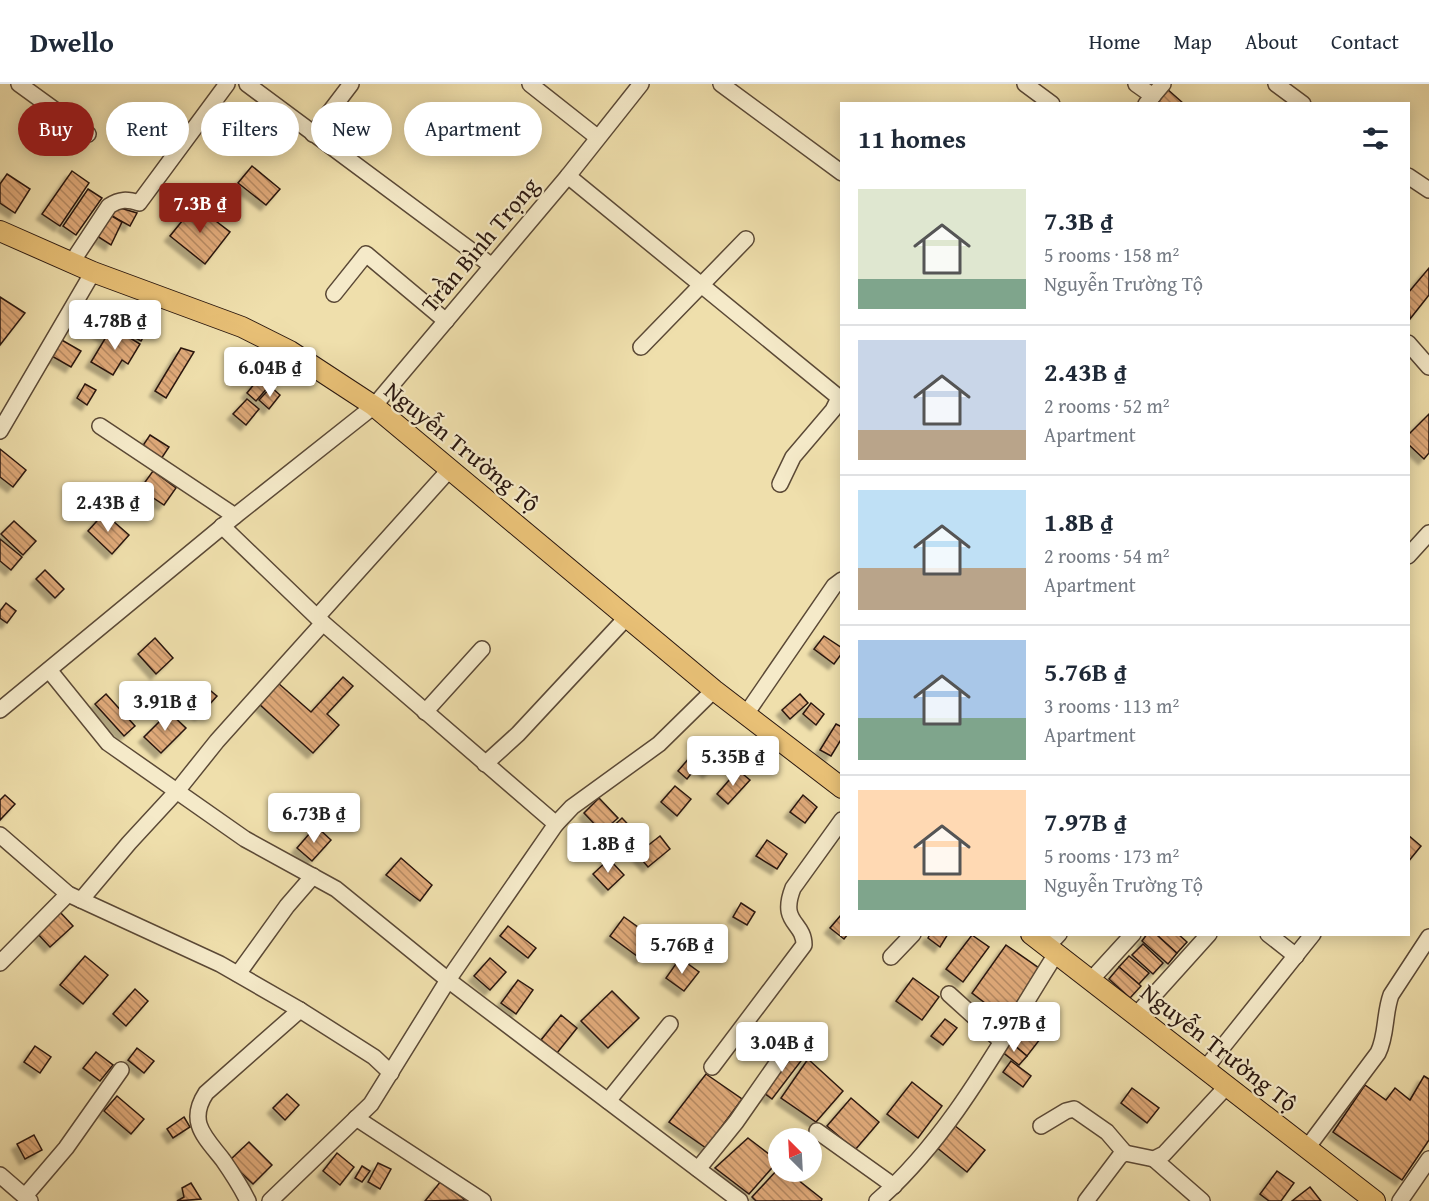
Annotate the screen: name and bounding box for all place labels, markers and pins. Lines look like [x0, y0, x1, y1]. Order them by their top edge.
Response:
pin: 7.3B ₫ [151, 183, 249, 234]
pin: 4.78B ₫ [60, 300, 170, 351]
pin: 6.04B ₫ [215, 347, 325, 398]
pin: 2.43B ₫ [53, 482, 163, 533]
pin: 3.91B ₫ [110, 681, 220, 732]
pin: 5.35B ₫ [678, 736, 788, 787]
pin: 6.73B ₫ [259, 793, 369, 844]
pin: 1.8B ₫ [559, 823, 657, 874]
pin: 5.76B ₫ [627, 924, 737, 975]
pin: 7.97B ₫ [959, 1002, 1069, 1053]
pin: 3.04B ₫ [727, 1022, 837, 1073]

